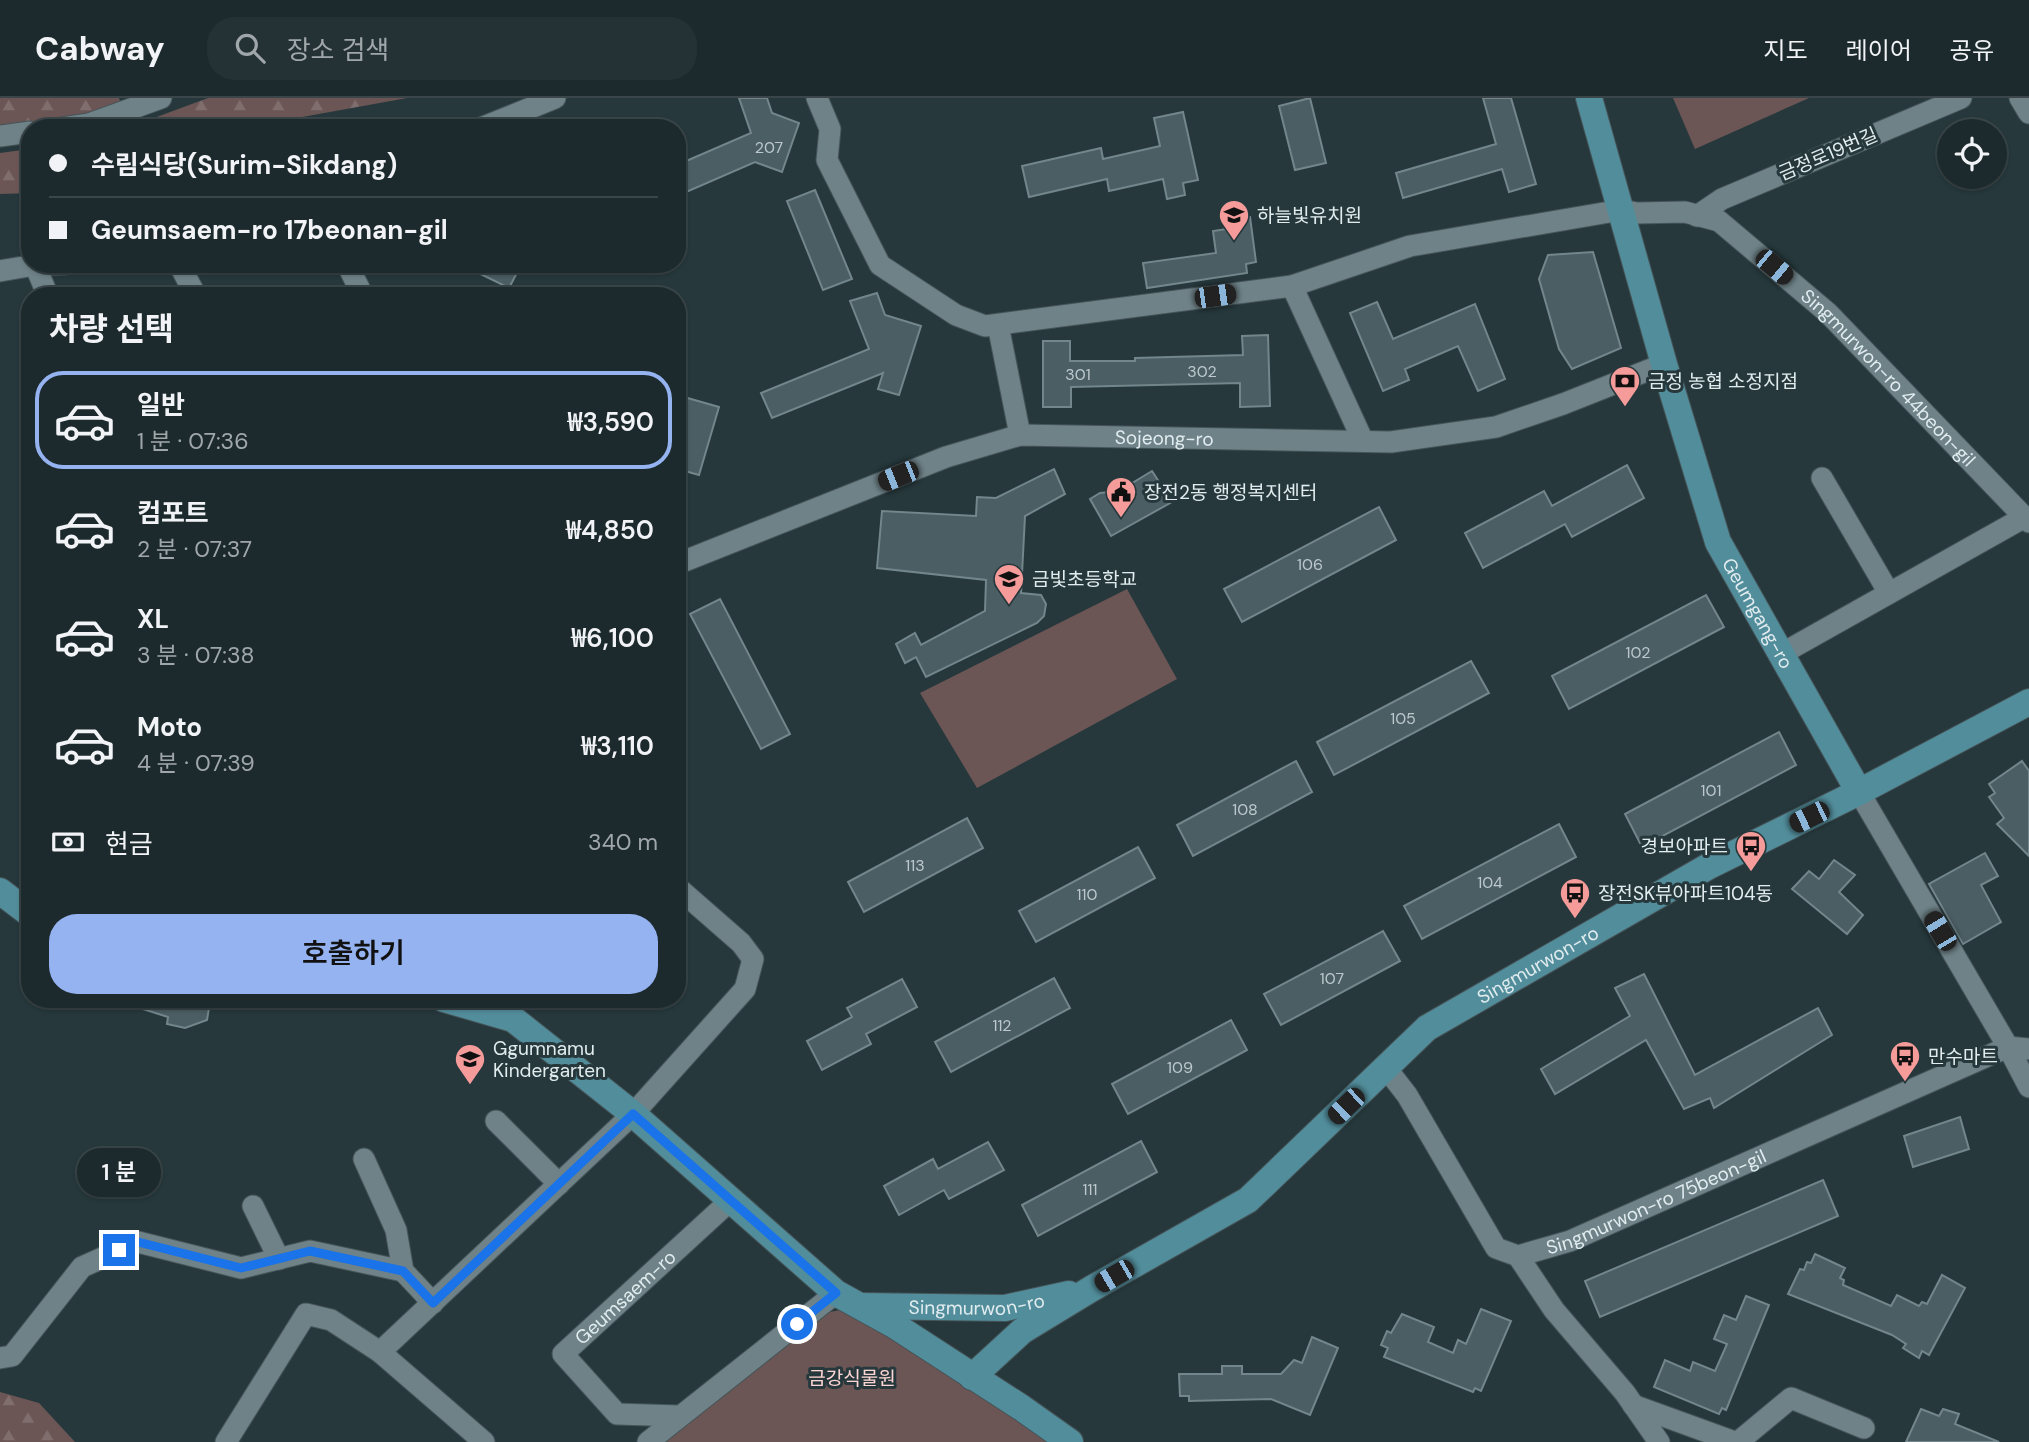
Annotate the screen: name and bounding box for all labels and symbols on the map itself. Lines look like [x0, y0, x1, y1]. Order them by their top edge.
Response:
street label: 금정로19번길 [1775, 122, 1881, 186]
house number: 207 [755, 137, 783, 158]
school or university icon: 하늘빛유치원 [1217, 198, 1251, 242]
place label: 하늘빛유치원 [1257, 203, 1362, 228]
car [1752, 245, 1797, 289]
car [1193, 283, 1238, 309]
street label: Singmurwon-ro 44beon-gil [1796, 283, 1981, 472]
house number: 302 [1187, 361, 1217, 382]
house number: 301 [1065, 364, 1091, 385]
bank icon: 금정 농협 소정지점 [1608, 364, 1642, 408]
place label: 금정 농협 소정지점 [1648, 369, 1798, 394]
street label: Sojeong-ro [1115, 424, 1214, 451]
car [875, 458, 922, 494]
public building icon: 장전2동 행정복지센터 [1104, 475, 1138, 519]
place label: 장전2동 행정복지센터 [1144, 480, 1317, 505]
street label: Geumgang-ro [1717, 553, 1799, 673]
house number: 106 [1297, 554, 1323, 575]
school or university icon: 금빛초등학교 [992, 562, 1026, 606]
place label: 금빛초등학교 [1032, 567, 1137, 592]
house number: 102 [1626, 642, 1651, 663]
house number: 105 [1390, 708, 1416, 729]
house number: 101 [1701, 780, 1721, 801]
car [1786, 798, 1833, 836]
house number: 108 [1232, 799, 1258, 820]
bus stop icon: 경보아파트 [1734, 829, 1768, 873]
place label: 경보아파트 [1641, 834, 1728, 859]
house number: 113 [905, 855, 925, 876]
house number: 104 [1477, 872, 1503, 893]
bus stop icon: 장전SK뷰아파트104동 [1558, 876, 1592, 920]
place label: 장전SK뷰아파트104동 [1598, 881, 1773, 906]
house number: 110 [1077, 884, 1098, 905]
car [1921, 908, 1960, 954]
street label: Singmurwon-ro [1472, 920, 1603, 1009]
house number: 107 [1320, 968, 1344, 989]
house number: 112 [992, 1015, 1012, 1036]
place label: Ggumnamu Kindergarten [493, 1036, 606, 1083]
bus stop icon: 만수마트 [1888, 1039, 1922, 1083]
school or university icon: Ggumnamu Kindergarten [453, 1042, 487, 1086]
place label: 만수마트 [1928, 1044, 1998, 1069]
house number: 109 [1167, 1057, 1193, 1078]
car [1324, 1084, 1369, 1128]
street label: Singmurwon-ro 75beon-gil [1543, 1143, 1770, 1260]
callout: 1 분 [77, 1148, 161, 1198]
house number: 111 [1083, 1179, 1097, 1200]
route end [103, 1234, 135, 1266]
street label: Geumsaem-ro [569, 1244, 681, 1350]
car [1091, 1256, 1138, 1296]
street label: Singmurwon-ro [909, 1287, 1047, 1321]
route start [781, 1308, 813, 1340]
park label: 금강식물원 [808, 1366, 896, 1391]

